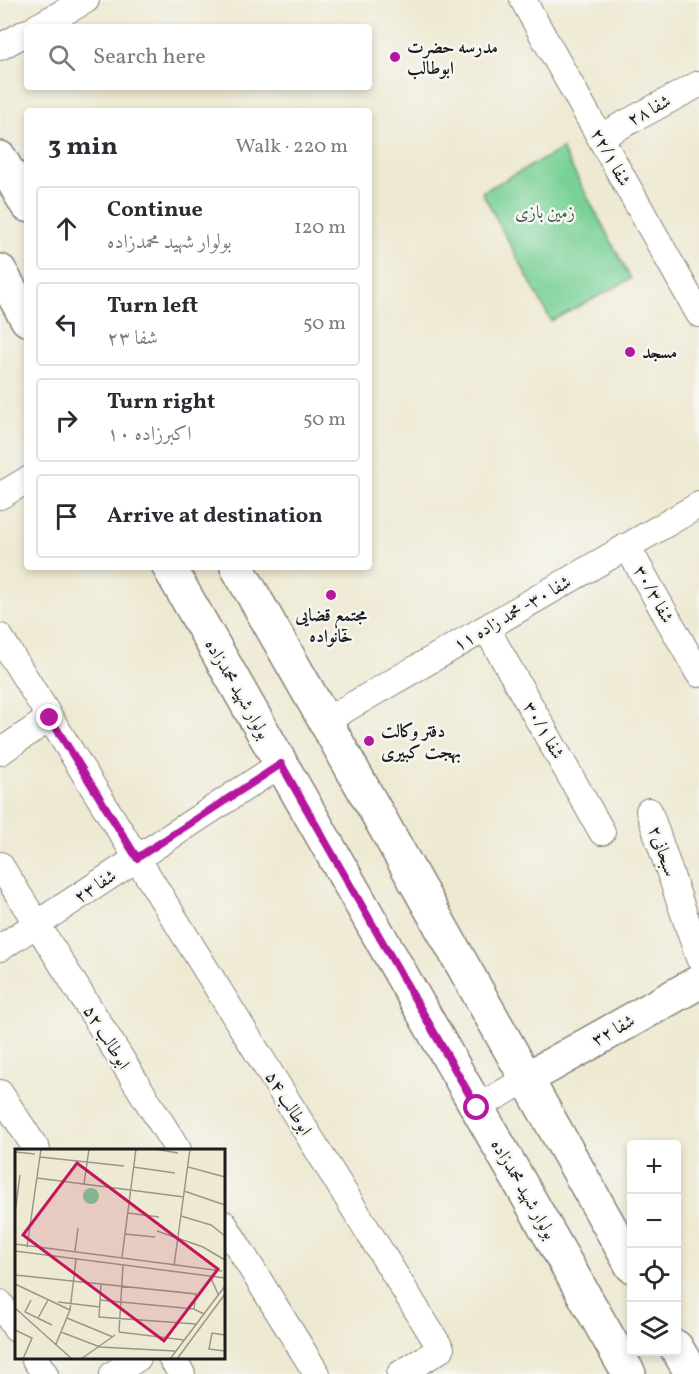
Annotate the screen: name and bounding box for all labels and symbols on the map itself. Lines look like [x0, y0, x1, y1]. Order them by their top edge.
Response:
place label: مدرسه حضرت ابوطالب [407, 36, 498, 82]
marker: مدرسه حضرت ابوطالب [388, 50, 402, 64]
street label: شفا ۲۸ [624, 90, 676, 133]
street label: ۲۲/۱ شفا [584, 124, 636, 191]
park label: زمین بازی [515, 201, 575, 226]
place label: مسجد [642, 341, 677, 366]
marker: مسجد [623, 345, 637, 359]
street label: ۳۰/۳ شفا [627, 561, 679, 628]
street label: شفا ۳۰- محمد زاده ۱۱ [449, 570, 576, 658]
marker: مجتمع قضایی خانواده [324, 588, 338, 602]
place label: مجتمع قضایی خانواده [294, 604, 368, 650]
street label: بولوار شهید محمدزاده [198, 635, 276, 745]
street label: شفا ۳۰/۱ [516, 697, 569, 764]
route end [36, 704, 62, 730]
place label: دفتر وکالت بهجت کبیری [381, 720, 461, 766]
marker: دفتر وکالت بهجت کبیری [362, 734, 376, 748]
street label: سبحانی۲ [641, 823, 682, 880]
street label: شفا ۲۳ [70, 864, 122, 910]
street label: ابوطالب ۵۲ [76, 1001, 135, 1075]
street label: شفا ۳۲ [588, 1009, 640, 1053]
street label: ابوطالب ۵۴ [258, 1067, 317, 1141]
route start [463, 1094, 489, 1120]
street label: بولوار شهید محمدزاده [484, 1135, 562, 1245]
inset map [15, 1149, 225, 1359]

